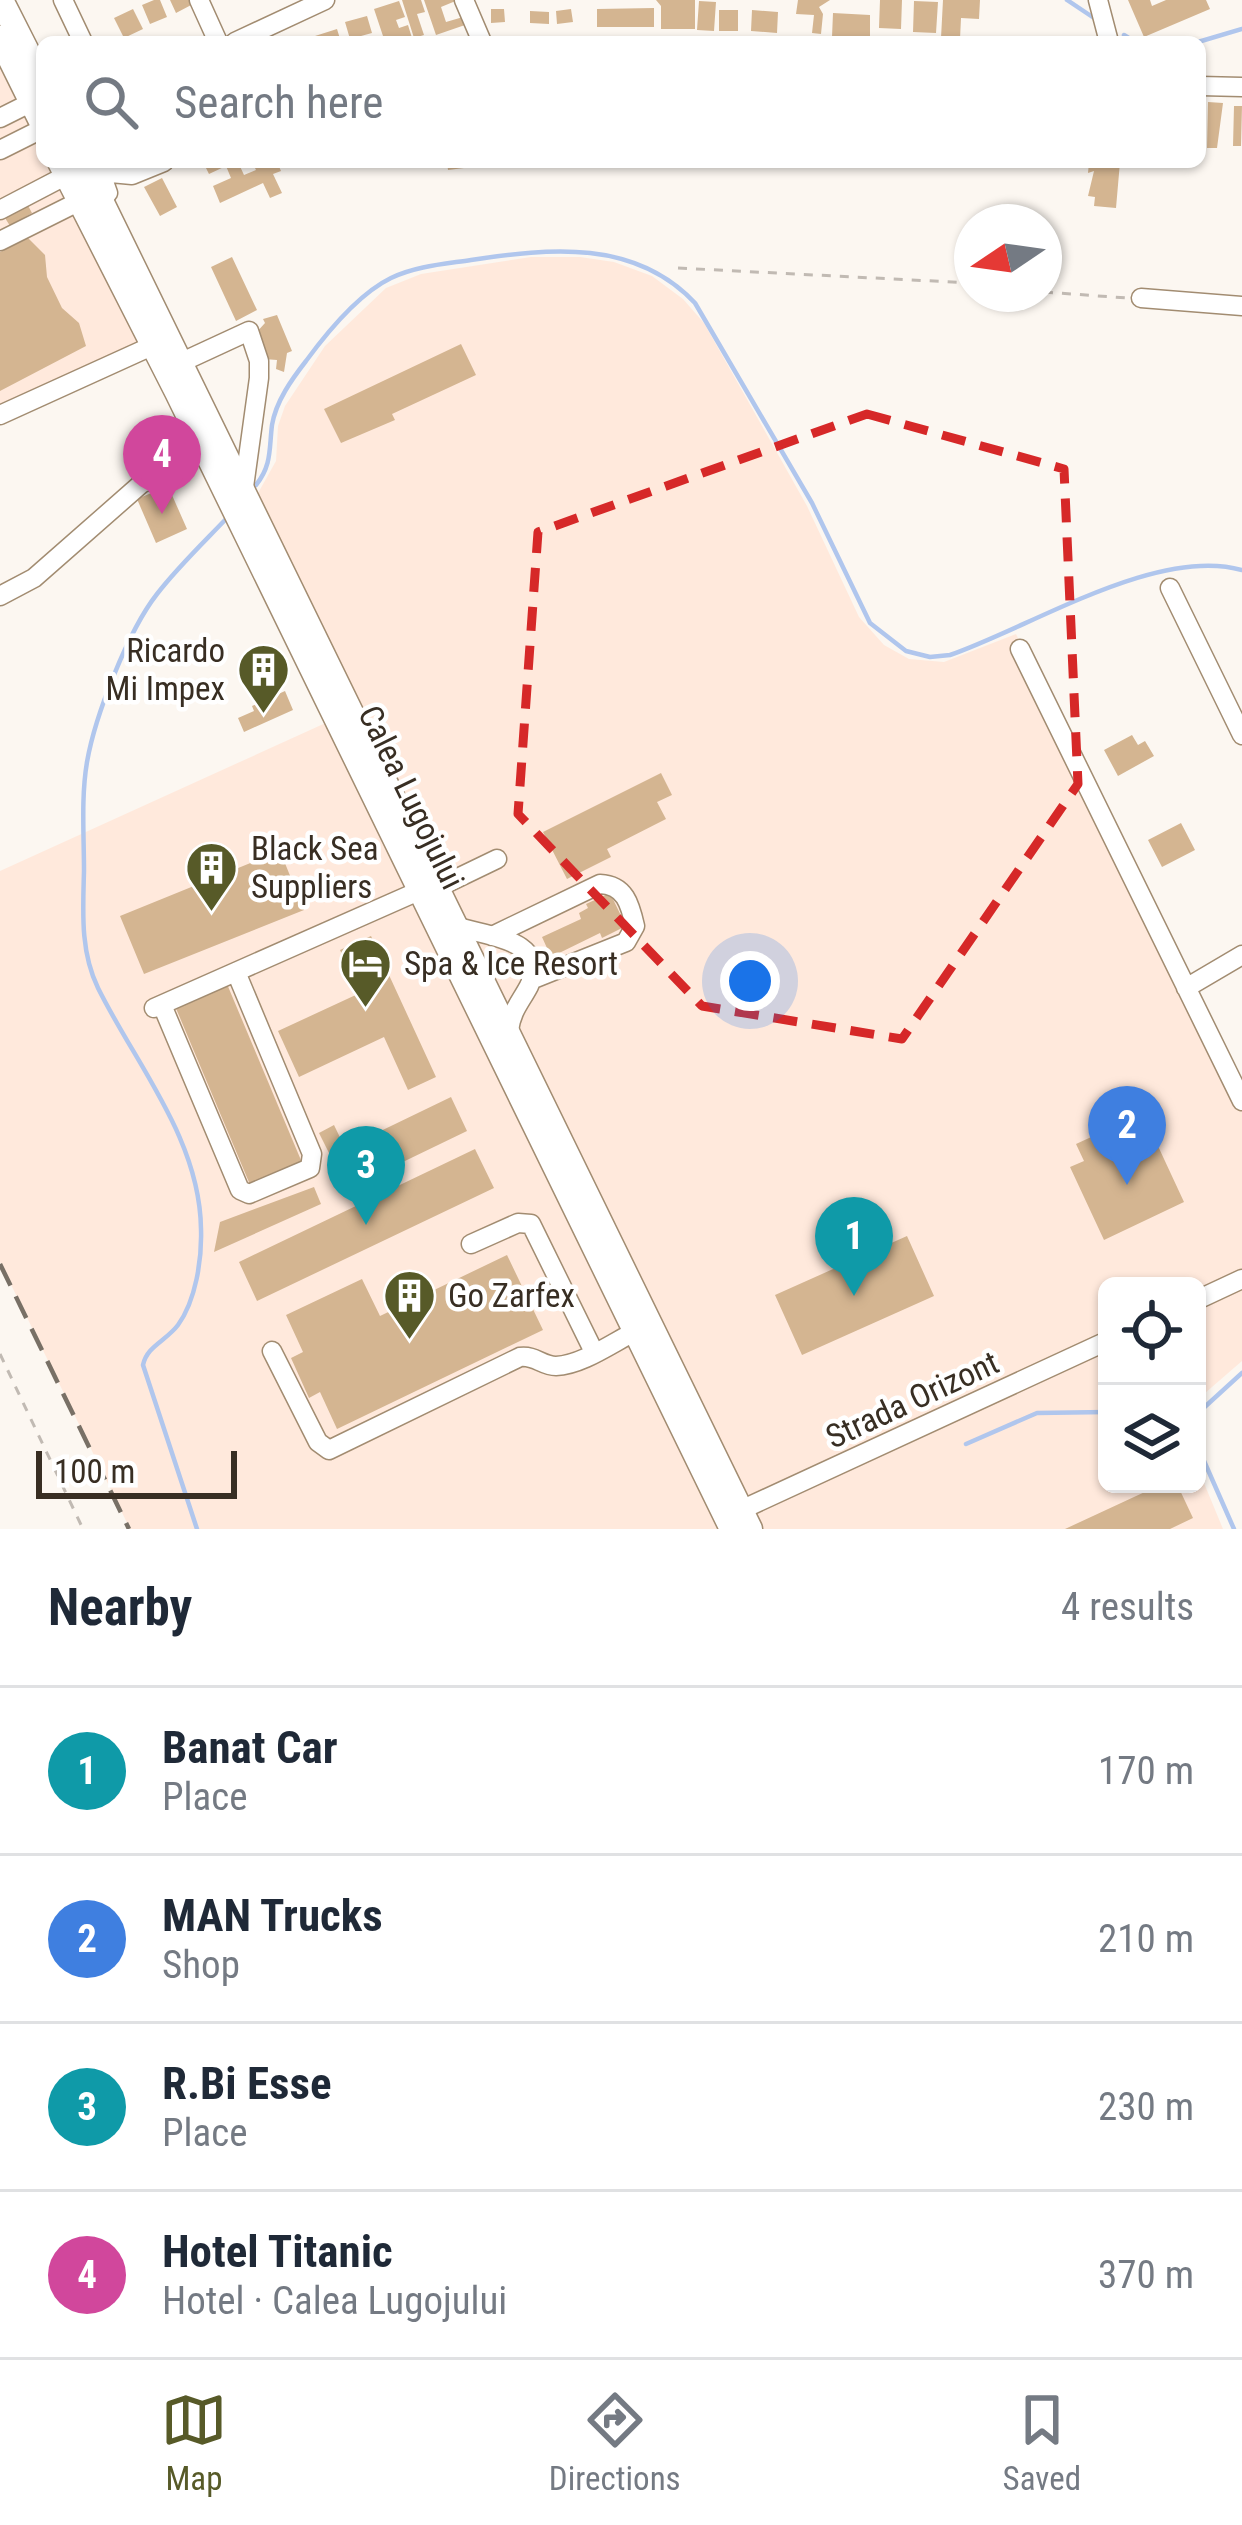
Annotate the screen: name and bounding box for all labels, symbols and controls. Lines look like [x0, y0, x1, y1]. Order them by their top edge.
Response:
search box [36, 36, 1206, 168]
icon: search [78, 69, 144, 135]
text: Search here [174, 76, 383, 129]
north arrow [954, 204, 1062, 312]
pin: 4 [123, 415, 201, 514]
place label: Ricardo Mi Impex [106, 631, 225, 708]
building icon: Ricardo Mi Impex [236, 641, 292, 715]
street label: Calea Lugojului [350, 699, 473, 895]
place label: Black Sea Suppliers [251, 829, 378, 906]
building icon: Black Sea Suppliers [184, 839, 240, 913]
hotel icon: Spa & Ice Resort [337, 935, 393, 1009]
place label: Spa & Ice Resort [404, 944, 618, 983]
your location [720, 951, 780, 1011]
pin: 2 [1088, 1086, 1166, 1185]
pin: 3 [327, 1126, 405, 1225]
pin: 1 [815, 1197, 893, 1296]
building icon: Go Zarfex [381, 1267, 437, 1341]
place label: Go Zarfex [448, 1276, 575, 1315]
map controls [1098, 1277, 1206, 1493]
button: locate [1098, 1277, 1206, 1385]
street label: Strada Orizont [820, 1343, 1005, 1456]
button: layers [1098, 1385, 1206, 1493]
scale bar [36, 1445, 237, 1498]
text: 100 m [54, 1452, 135, 1491]
text: Nearby [48, 1578, 192, 1637]
text: 4 results [1061, 1584, 1194, 1630]
text: Banat Car [162, 1721, 338, 1774]
text: 1 [77, 1748, 97, 1794]
text: 170 m [1098, 1748, 1194, 1794]
text: Place [162, 1774, 248, 1820]
text: MAN Trucks [162, 1889, 383, 1942]
text: 2 [77, 1916, 97, 1962]
text: 210 m [1098, 1916, 1194, 1962]
text: Shop [162, 1942, 240, 1988]
text: R.Bi Esse [162, 2057, 331, 2110]
text: 3 [77, 2084, 97, 2130]
text: 230 m [1098, 2084, 1194, 2130]
text: Place [162, 2110, 248, 2156]
text: Hotel Titanic [162, 2225, 393, 2278]
text: 4 [77, 2252, 97, 2298]
text: 370 m [1098, 2252, 1194, 2298]
text: Hotel · Calea Lugojului [162, 2278, 507, 2324]
tab: Map [161, 2387, 227, 2498]
tab: Directions [549, 2387, 681, 2498]
tab: Saved [1003, 2387, 1081, 2498]

